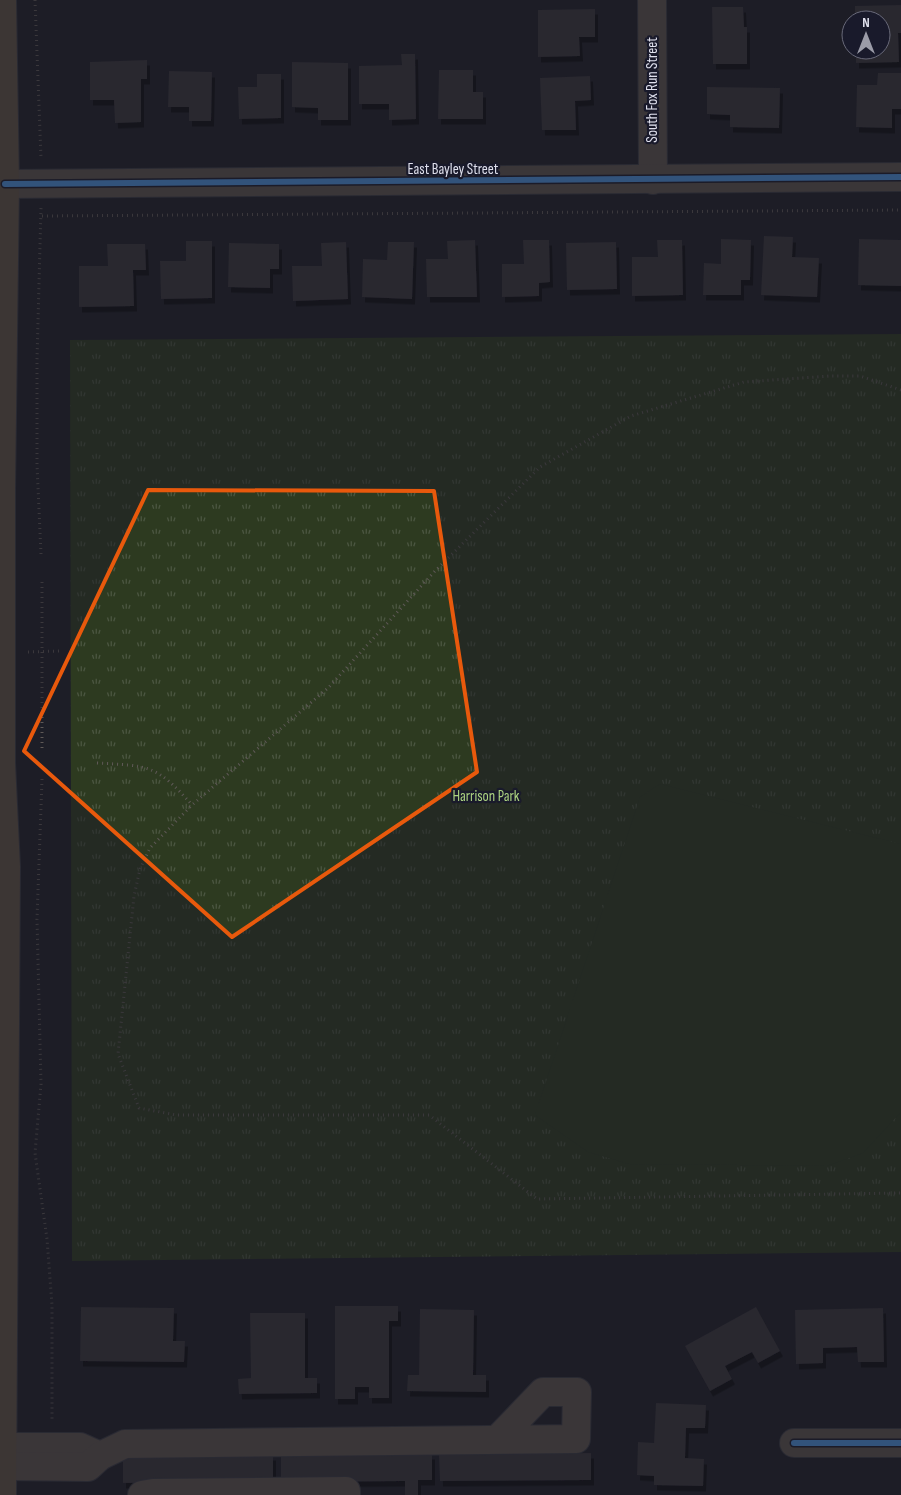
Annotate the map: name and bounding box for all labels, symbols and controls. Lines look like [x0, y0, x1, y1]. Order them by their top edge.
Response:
north arrow [841, 10, 891, 60]
text: N [862, 14, 870, 31]
street label: South Fox Run Street [643, 37, 662, 143]
street label: East Bayley Street [408, 160, 499, 179]
park label: Harrison Park [452, 787, 520, 806]

